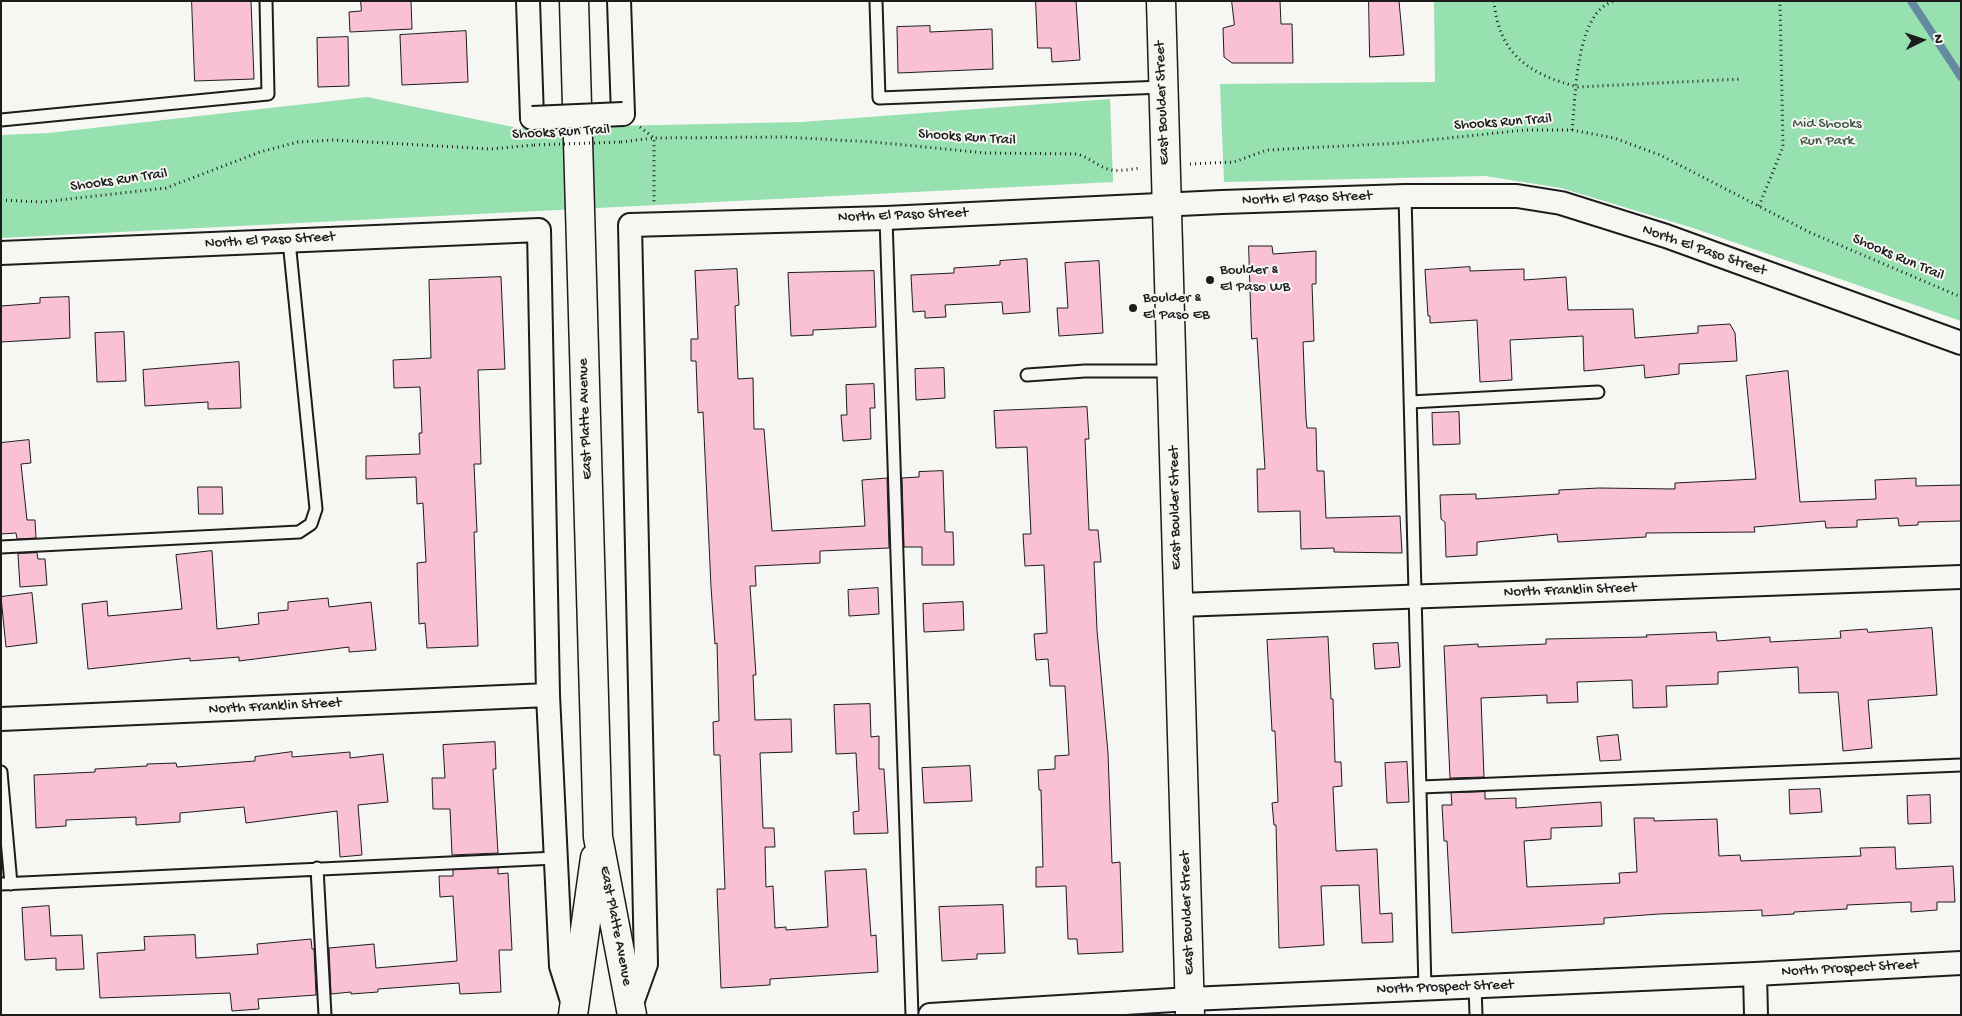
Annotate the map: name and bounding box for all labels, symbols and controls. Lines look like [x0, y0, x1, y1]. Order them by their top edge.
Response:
north arrow [1897, 15, 1947, 65]
text: N [1929, 34, 1946, 44]
street label: East Boulder Street [1152, 41, 1174, 165]
street label: Shooks Run Trail [1454, 111, 1552, 135]
park label: Mid Shooks Run Park [1793, 116, 1861, 151]
street label: Shooks Run Trail [512, 121, 610, 145]
street label: Shooks Run Trail [918, 126, 1016, 150]
street label: Shooks Run Trail [69, 165, 169, 197]
street label: North El Paso Street [1242, 188, 1372, 210]
street label: North El Paso Street [838, 205, 968, 227]
street label: North El Paso Street [1639, 221, 1769, 281]
street label: North El Paso Street [204, 229, 336, 253]
street label: Shooks Run Trail [1849, 231, 1947, 285]
place label: Boulder & El Paso WB [1220, 262, 1290, 297]
marker: Boulder & El Paso WB [1204, 274, 1216, 286]
place label: Boulder & El Paso EB [1143, 290, 1210, 325]
marker: Boulder & El Paso EB [1127, 302, 1139, 314]
street label: East Platte Avenue [575, 358, 597, 480]
street label: East Boulder Street [1166, 446, 1186, 570]
street label: North Franklin Street [1503, 580, 1637, 602]
street label: North Franklin Street [208, 695, 342, 719]
street label: East Boulder Street [1177, 851, 1199, 975]
street label: East Platte Avenue [595, 865, 635, 987]
street label: North Prospect Street [1781, 956, 1919, 982]
street label: North Prospect Street [1376, 977, 1514, 999]

